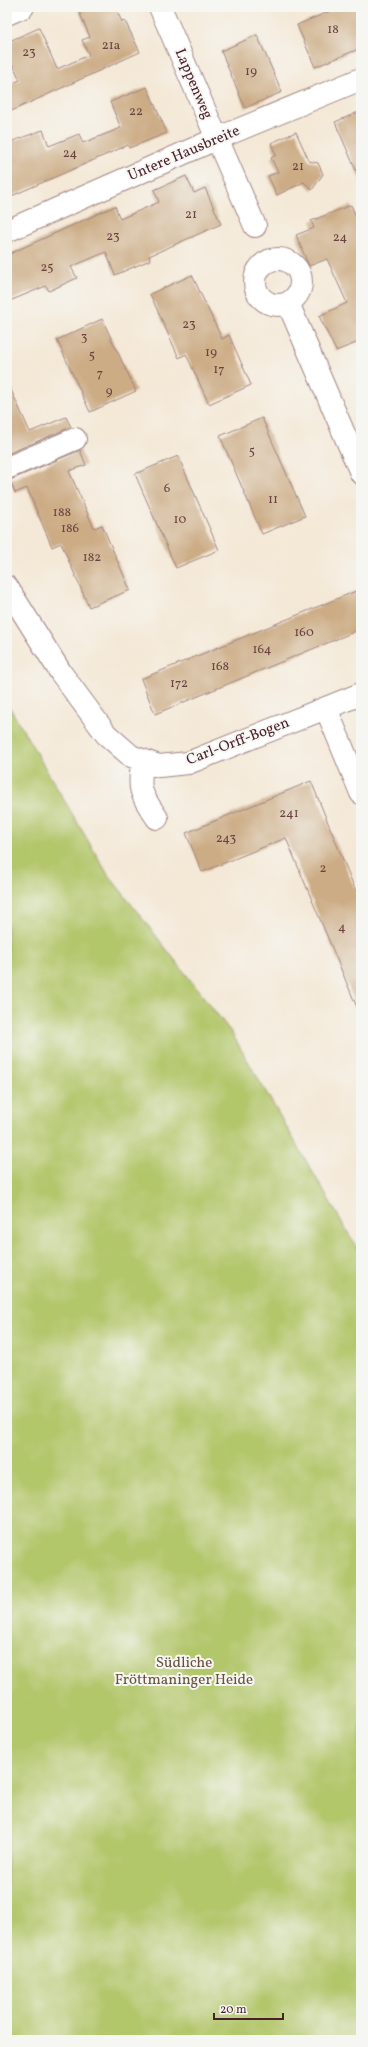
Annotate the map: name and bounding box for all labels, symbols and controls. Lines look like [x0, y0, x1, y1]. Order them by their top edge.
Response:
house number: 18 [327, 21, 339, 39]
house number: 21a [102, 37, 120, 55]
house number: 23 [22, 44, 36, 62]
street label: Lappenweg [169, 45, 217, 123]
house number: 19 [245, 63, 257, 81]
house number: 22 [129, 103, 143, 121]
street label: Untere Hausbreite [125, 121, 243, 187]
house number: 24 [63, 145, 77, 163]
house number: 21 [292, 158, 304, 176]
house number: 21 [185, 206, 197, 224]
house number: 23 [106, 228, 120, 246]
house number: 24 [333, 229, 347, 247]
house number: 25 [40, 259, 54, 277]
house number: 23 [182, 316, 196, 334]
house number: 3 [81, 329, 88, 347]
house number: 19 [205, 344, 217, 362]
house number: 5 [89, 347, 95, 365]
house number: 17 [213, 361, 225, 379]
house number: 7 [97, 365, 103, 383]
house number: 9 [106, 383, 113, 401]
house number: 5 [249, 443, 255, 461]
house number: 6 [164, 480, 171, 498]
house number: 11 [268, 491, 278, 509]
house number: 188 [53, 504, 71, 522]
house number: 10 [174, 511, 187, 529]
house number: 186 [61, 520, 80, 538]
house number: 182 [83, 549, 101, 567]
house number: 160 [294, 624, 314, 642]
house number: 164 [253, 641, 272, 659]
house number: 168 [211, 658, 229, 676]
house number: 172 [170, 675, 188, 693]
street label: Carl-Orff-Bogen [183, 713, 293, 771]
house number: 241 [279, 805, 299, 823]
house number: 243 [216, 830, 237, 848]
house number: 2 [320, 860, 327, 878]
house number: 4 [338, 919, 346, 937]
park label: Südliche Fröttmaninger Heide [115, 1653, 253, 1691]
scale bar [214, 1995, 283, 2021]
text: 20 m [220, 2002, 247, 2018]

